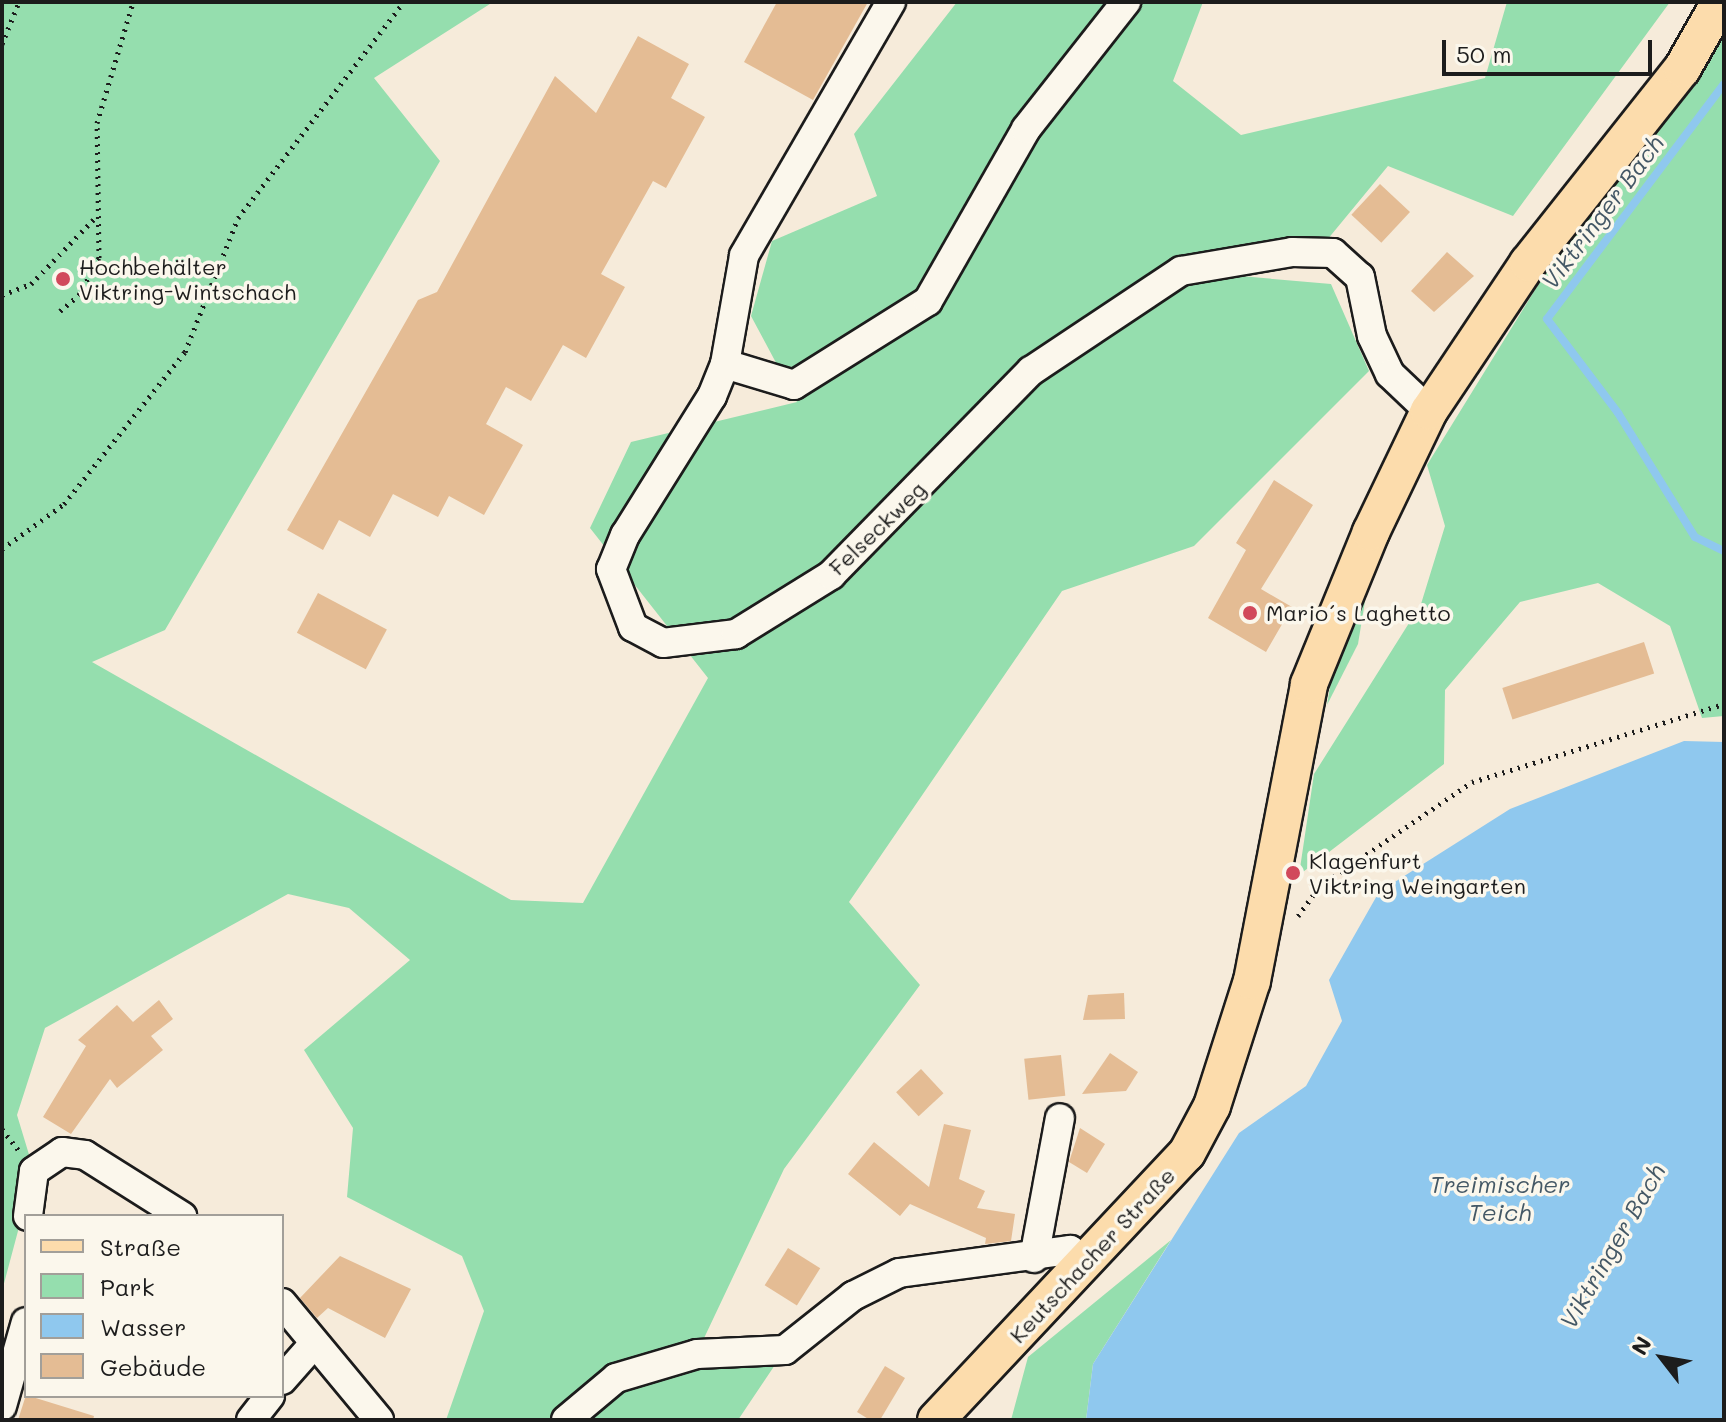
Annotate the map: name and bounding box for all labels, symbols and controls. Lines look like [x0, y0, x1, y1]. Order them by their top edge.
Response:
scale bar [1446, 24, 1656, 74]
text: 50 m [1456, 38, 1512, 69]
water label: Viktringer Bach [1535, 129, 1669, 295]
place label: Hochbehälter Viktring-Wintschach [79, 253, 296, 304]
marker: Hochbehälter Viktring-Wintschach [54, 270, 72, 288]
street label: Felseckweg [823, 475, 931, 581]
place label: Mario´s Laghetto [1266, 600, 1451, 626]
marker: Mario´s Laghetto [1241, 604, 1259, 622]
place label: Klagenfurt Viktring Weingarten [1309, 847, 1526, 898]
marker: Klagenfurt Viktring Weingarten [1284, 864, 1302, 882]
water label: Viktringer Bach [1553, 1159, 1671, 1333]
street label: Keutschacher Straße [1004, 1162, 1180, 1348]
water label: Treimischer Teich [1430, 1170, 1570, 1226]
legend [24, 1214, 284, 1398]
text: Straße [100, 1231, 181, 1262]
text: Park [100, 1271, 154, 1302]
text: Wasser [100, 1311, 186, 1342]
north arrow [1622, 1318, 1702, 1398]
text: N [1624, 1331, 1658, 1360]
text: Gebäude [100, 1351, 206, 1382]

